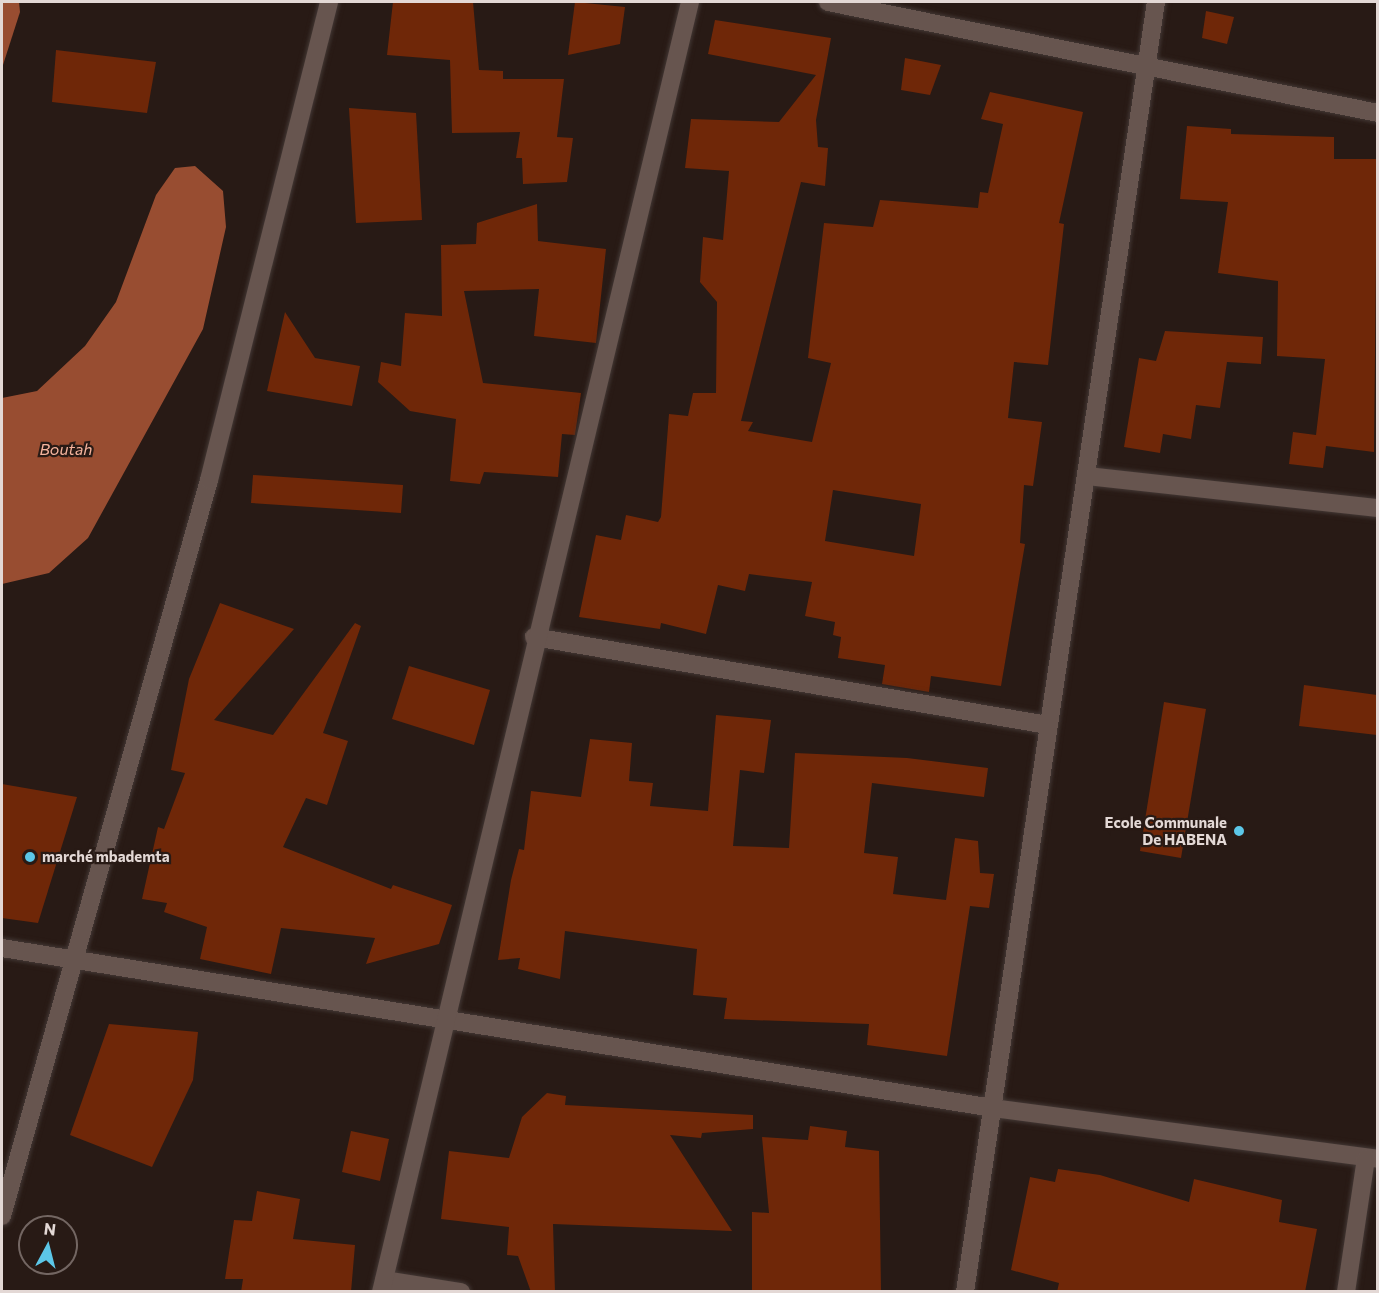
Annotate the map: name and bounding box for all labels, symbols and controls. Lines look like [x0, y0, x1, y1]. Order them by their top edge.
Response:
water label: Boutah [40, 439, 92, 459]
place label: Ecole Communale De HABENA [1104, 813, 1227, 848]
marker: Ecole Communale De HABENA [1232, 824, 1246, 838]
place label: marché mbademta [42, 848, 170, 866]
marker: marché mbademta [23, 850, 37, 864]
north arrow [18, 1215, 78, 1275]
text: N [43, 1218, 57, 1239]

